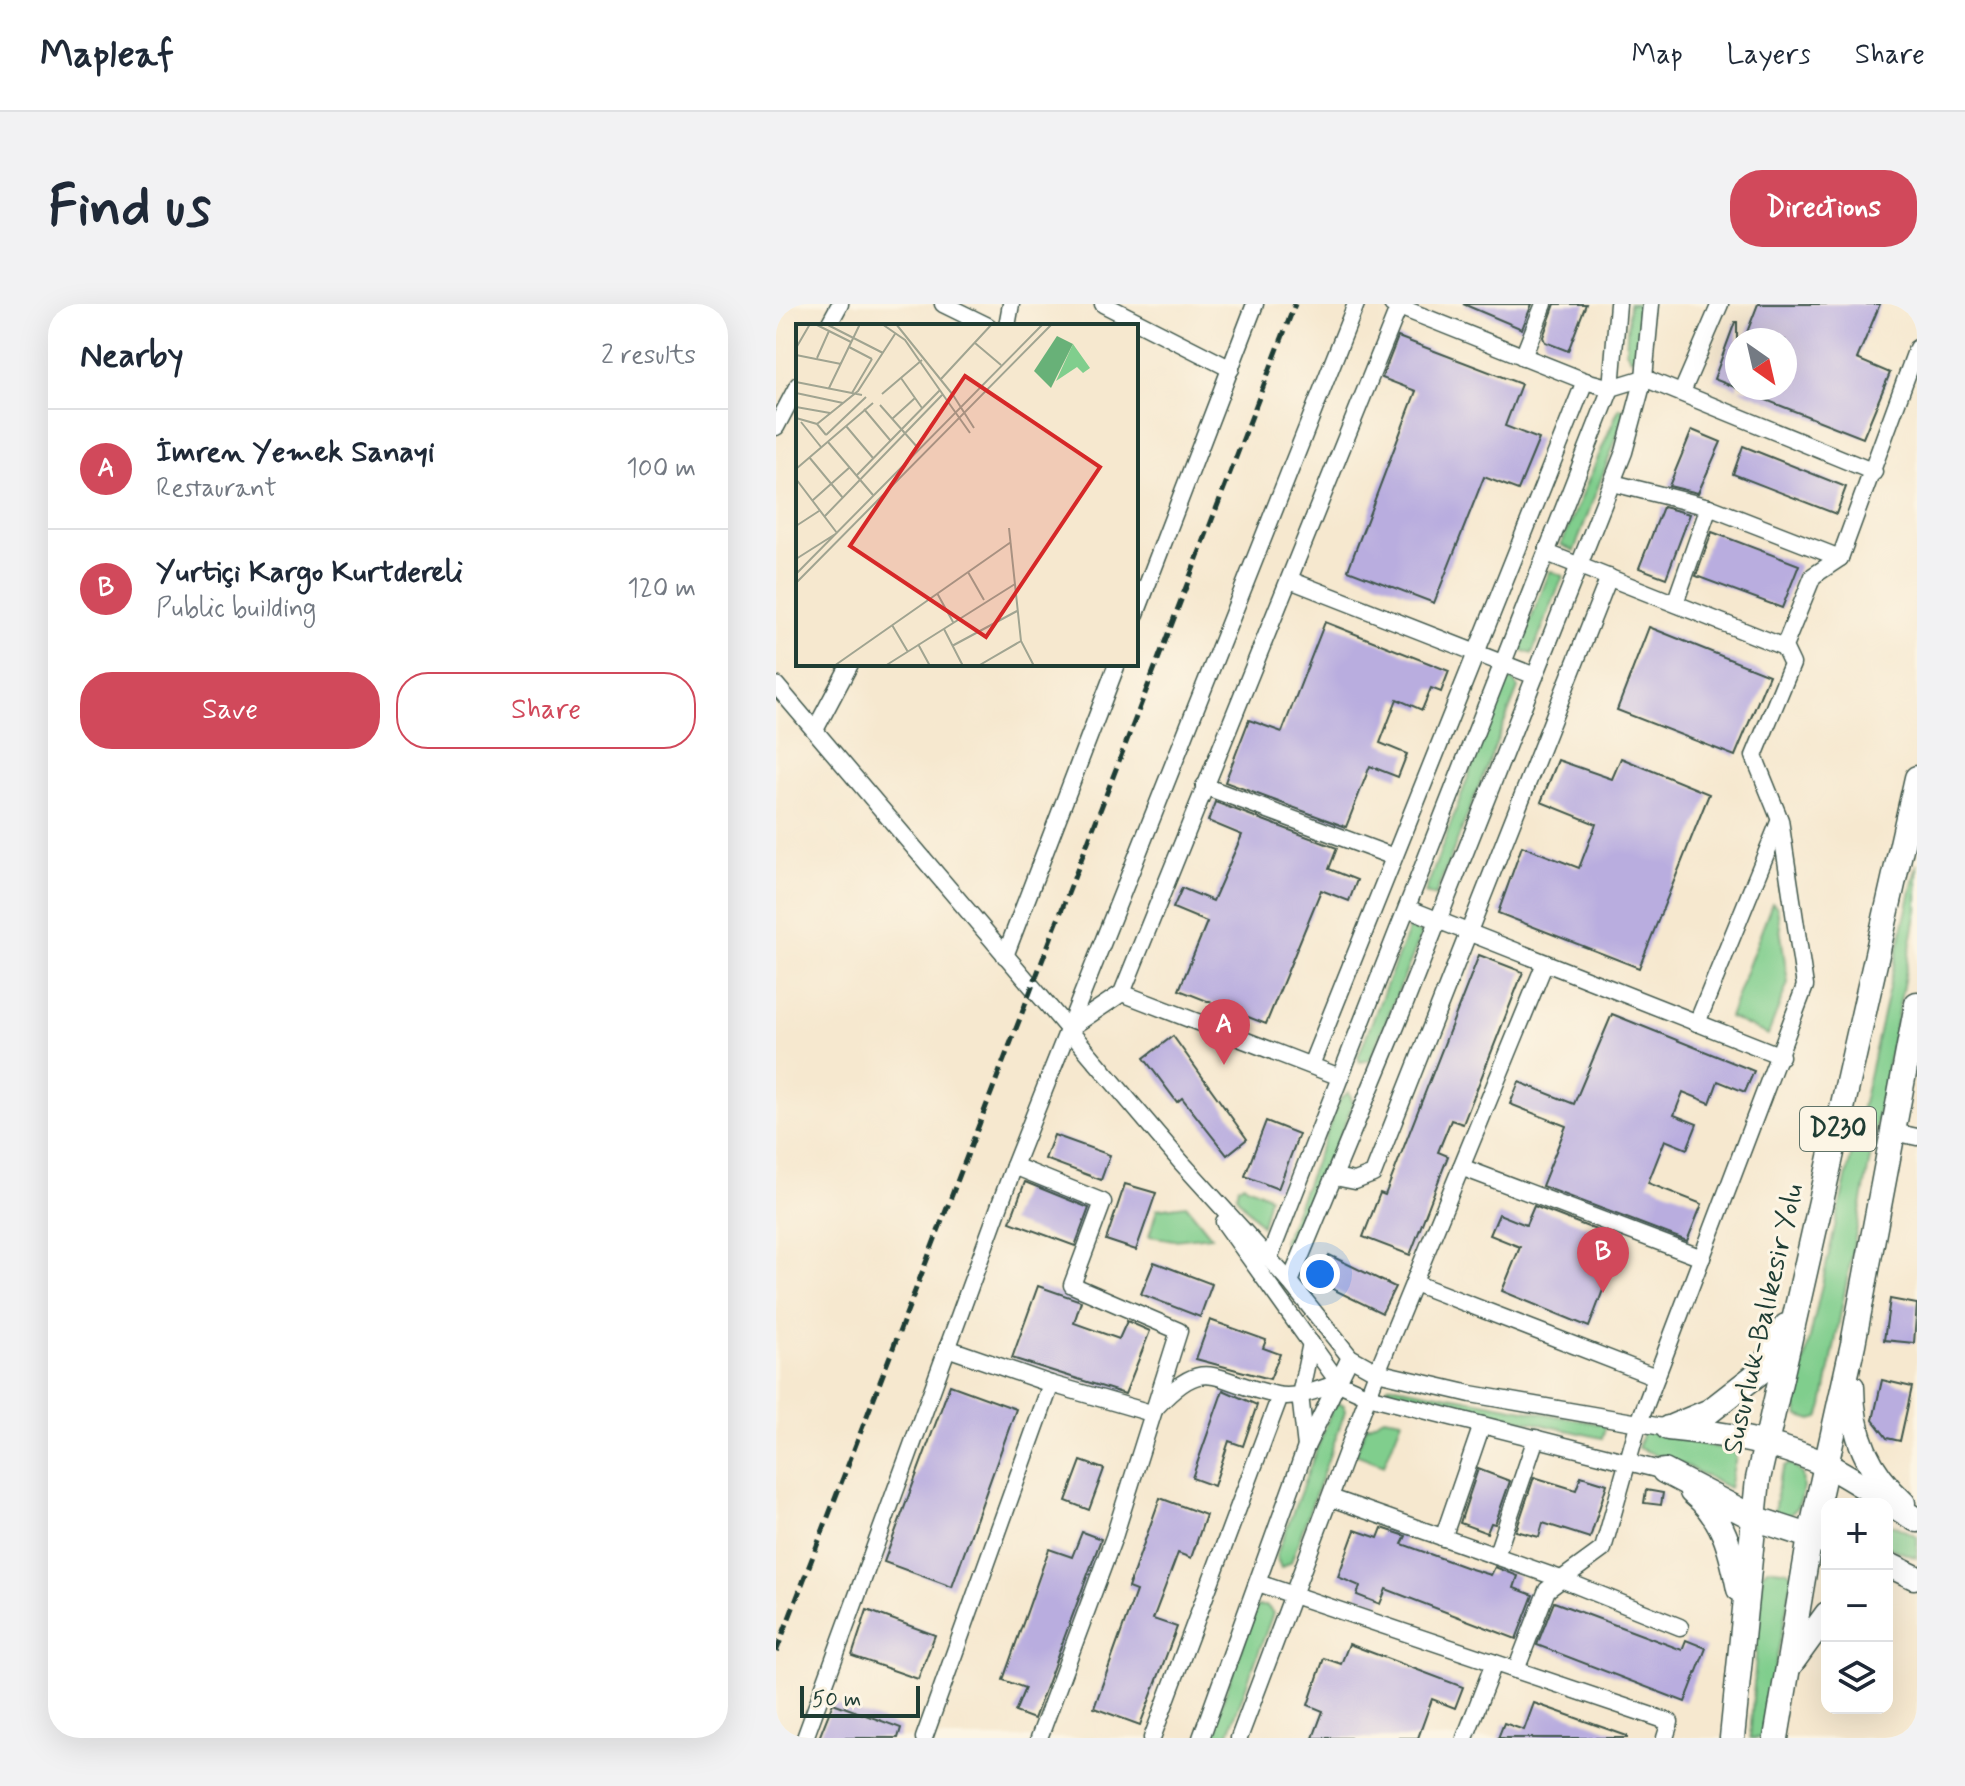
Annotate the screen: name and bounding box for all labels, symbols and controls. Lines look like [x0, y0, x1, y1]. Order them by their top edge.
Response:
text: Mapleaf [40, 31, 174, 80]
text: Map [1632, 37, 1683, 74]
text: Layers [1727, 37, 1811, 74]
text: Share [1855, 37, 1925, 74]
button: Directions [1730, 170, 1917, 247]
text: Find us [48, 172, 211, 245]
inset map [796, 324, 1138, 666]
north arrow [1725, 328, 1797, 400]
text: Nearby [80, 334, 184, 379]
text: 2 results [601, 339, 696, 373]
text: İmren Yemek Sanayi [156, 433, 435, 472]
text: A [97, 452, 115, 486]
text: 100 m [626, 452, 696, 486]
text: Restaurant [156, 472, 277, 506]
text: Yurtiçi Kargo Kurtdereli [156, 553, 463, 592]
text: B [98, 572, 114, 606]
text: 120 m [627, 572, 696, 606]
text: Public building [156, 592, 316, 626]
button: Save [80, 672, 380, 749]
button: Share [396, 672, 696, 749]
pin: A [1198, 999, 1250, 1065]
road number: D230 [1800, 1107, 1876, 1151]
street label: Susurluk-Balıkesir Yolu [1715, 1180, 1813, 1458]
pin: B [1577, 1227, 1629, 1293]
your location [1300, 1254, 1340, 1294]
map controls [1821, 1498, 1893, 1714]
button: + [1821, 1498, 1893, 1570]
button: − [1821, 1570, 1893, 1642]
button: layers [1821, 1642, 1893, 1714]
scale bar [800, 1682, 920, 1718]
text: 50 m [812, 1686, 861, 1714]

